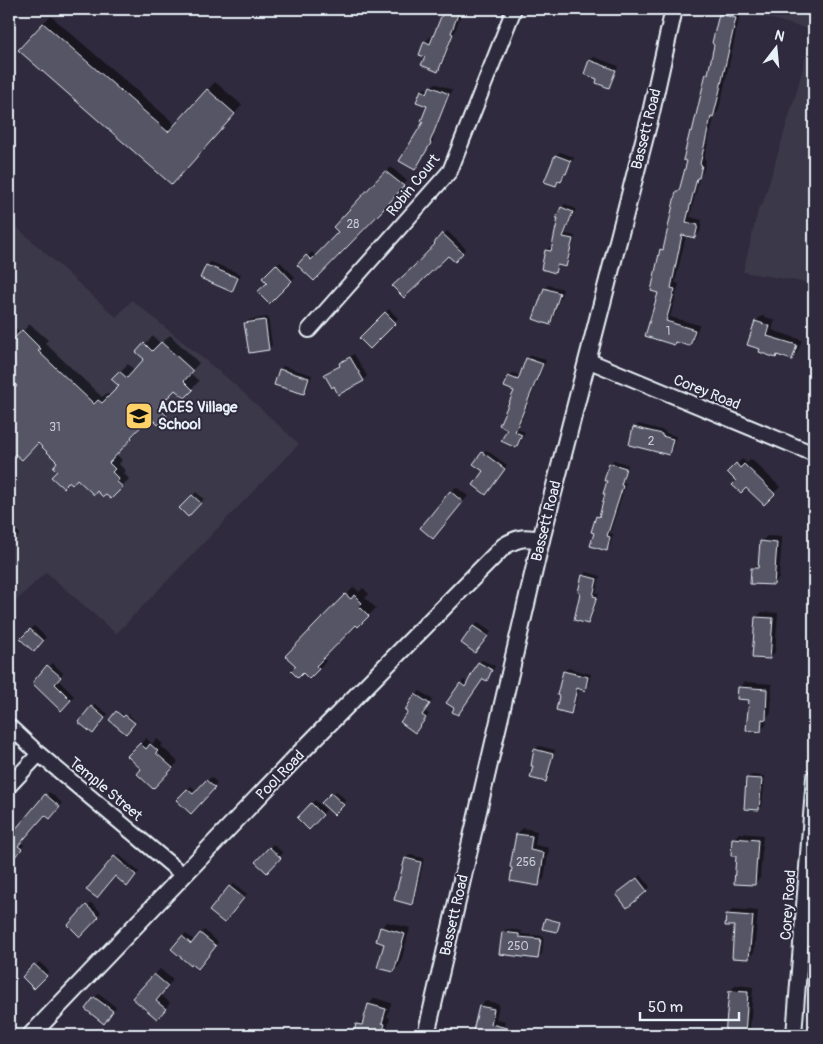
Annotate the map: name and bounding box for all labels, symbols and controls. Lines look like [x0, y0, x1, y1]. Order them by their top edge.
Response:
north arrow [750, 22, 800, 72]
text: N [773, 27, 786, 45]
street label: Bassett Road [627, 87, 666, 172]
street label: Robin Court [383, 150, 445, 220]
house number: 28 [347, 217, 359, 232]
house number: 1 [666, 324, 670, 339]
street label: Corey Road [671, 370, 743, 414]
place label: ACES Village School [158, 398, 238, 434]
school or university icon: ACES Village School [124, 401, 154, 431]
house number: 31 [49, 420, 61, 435]
house number: 2 [648, 434, 655, 449]
street label: Bassett Road [527, 479, 566, 564]
street label: Pool Road [252, 746, 309, 804]
street label: Temple Street [65, 753, 147, 826]
house number: 256 [516, 855, 536, 870]
street label: Corey Road [777, 869, 800, 941]
street label: Bassett Road [436, 873, 473, 958]
house number: 250 [507, 939, 529, 954]
scale bar [640, 989, 739, 1021]
text: 50 m [648, 998, 683, 1017]

